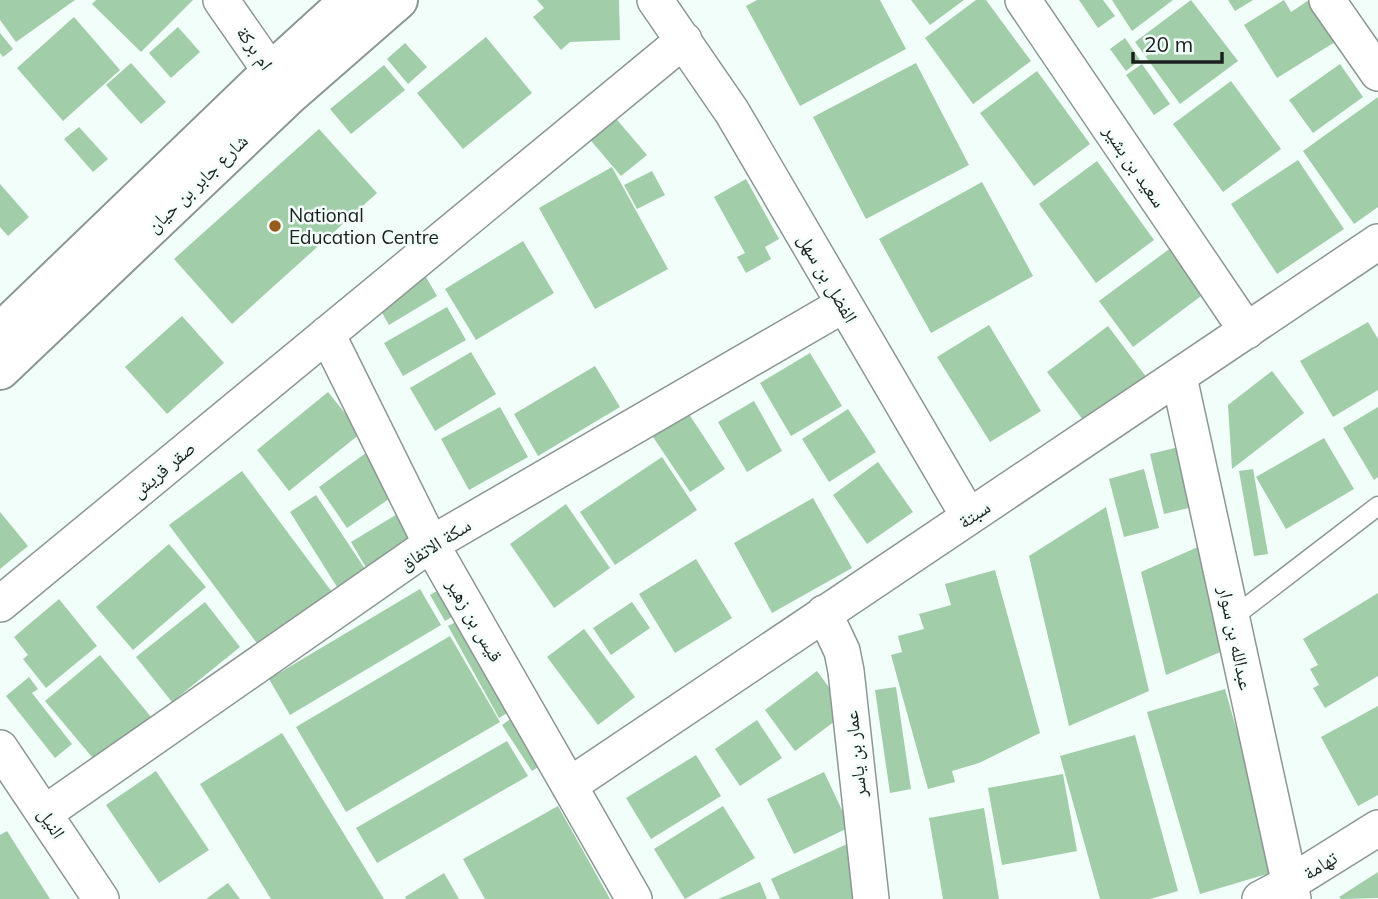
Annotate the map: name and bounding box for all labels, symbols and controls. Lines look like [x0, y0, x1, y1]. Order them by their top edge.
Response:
street label: ام بركة [230, 21, 279, 76]
scale bar [1133, 21, 1222, 65]
text: 20 m [1144, 31, 1193, 57]
street label: سعيد بن بشير [1098, 119, 1171, 212]
street label: شارع جابر بن حيان [141, 129, 253, 237]
place label: National Education Centre [289, 203, 439, 249]
marker: National Education Centre [267, 218, 283, 234]
street label: الفضل بن سهل [793, 229, 863, 327]
street label: صقر قريش [126, 435, 200, 503]
street label: سبتة [953, 495, 995, 533]
street label: سكة الاتفاق [395, 513, 475, 575]
street label: قيس بن زهير [441, 573, 508, 666]
street label: عبدالله بن سوار [1213, 583, 1259, 692]
street label: عمار بن ياسر [838, 709, 872, 800]
street label: النيل [33, 803, 71, 843]
street label: تهامة [1298, 845, 1342, 885]

